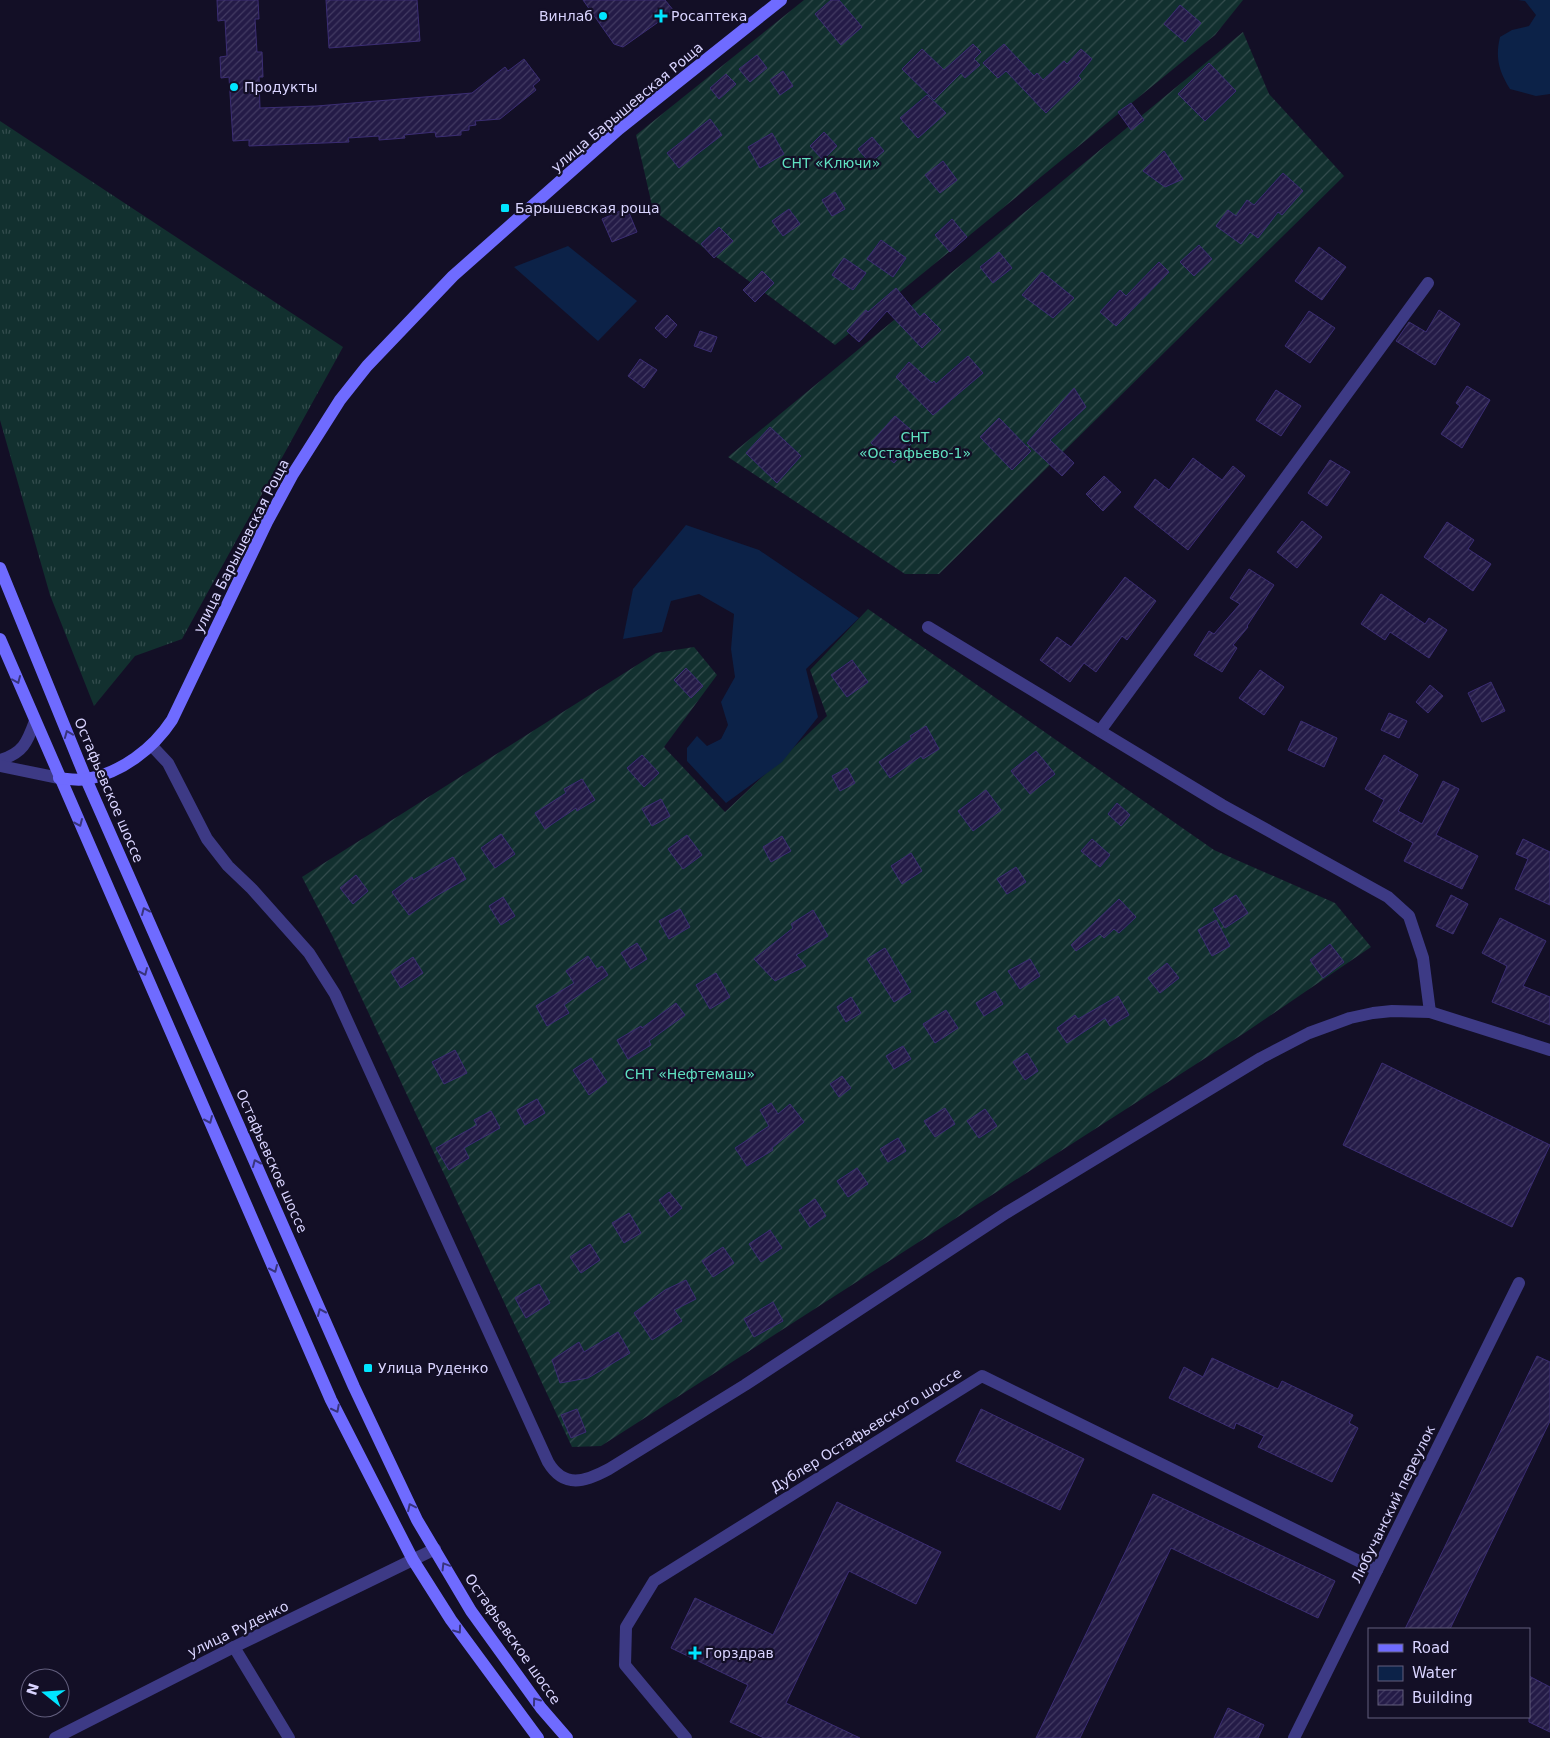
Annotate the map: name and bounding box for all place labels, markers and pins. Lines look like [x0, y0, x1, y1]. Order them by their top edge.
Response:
place label: Винлаб [539, 8, 593, 24]
place label: Росаптека [671, 8, 747, 24]
marker: Винлаб [597, 10, 609, 22]
marker: Росаптека [655, 10, 667, 22]
place label: Продукты [244, 79, 318, 95]
marker: Продукты [228, 81, 240, 93]
place label: Барышевская роща [515, 200, 660, 216]
marker: Барышевская роща [499, 202, 511, 214]
place label: Улица Руденко [378, 1360, 488, 1376]
marker: Улица Руденко [362, 1362, 374, 1374]
place label: Горздрав [705, 1645, 774, 1661]
marker: Горздрав [689, 1647, 701, 1659]

